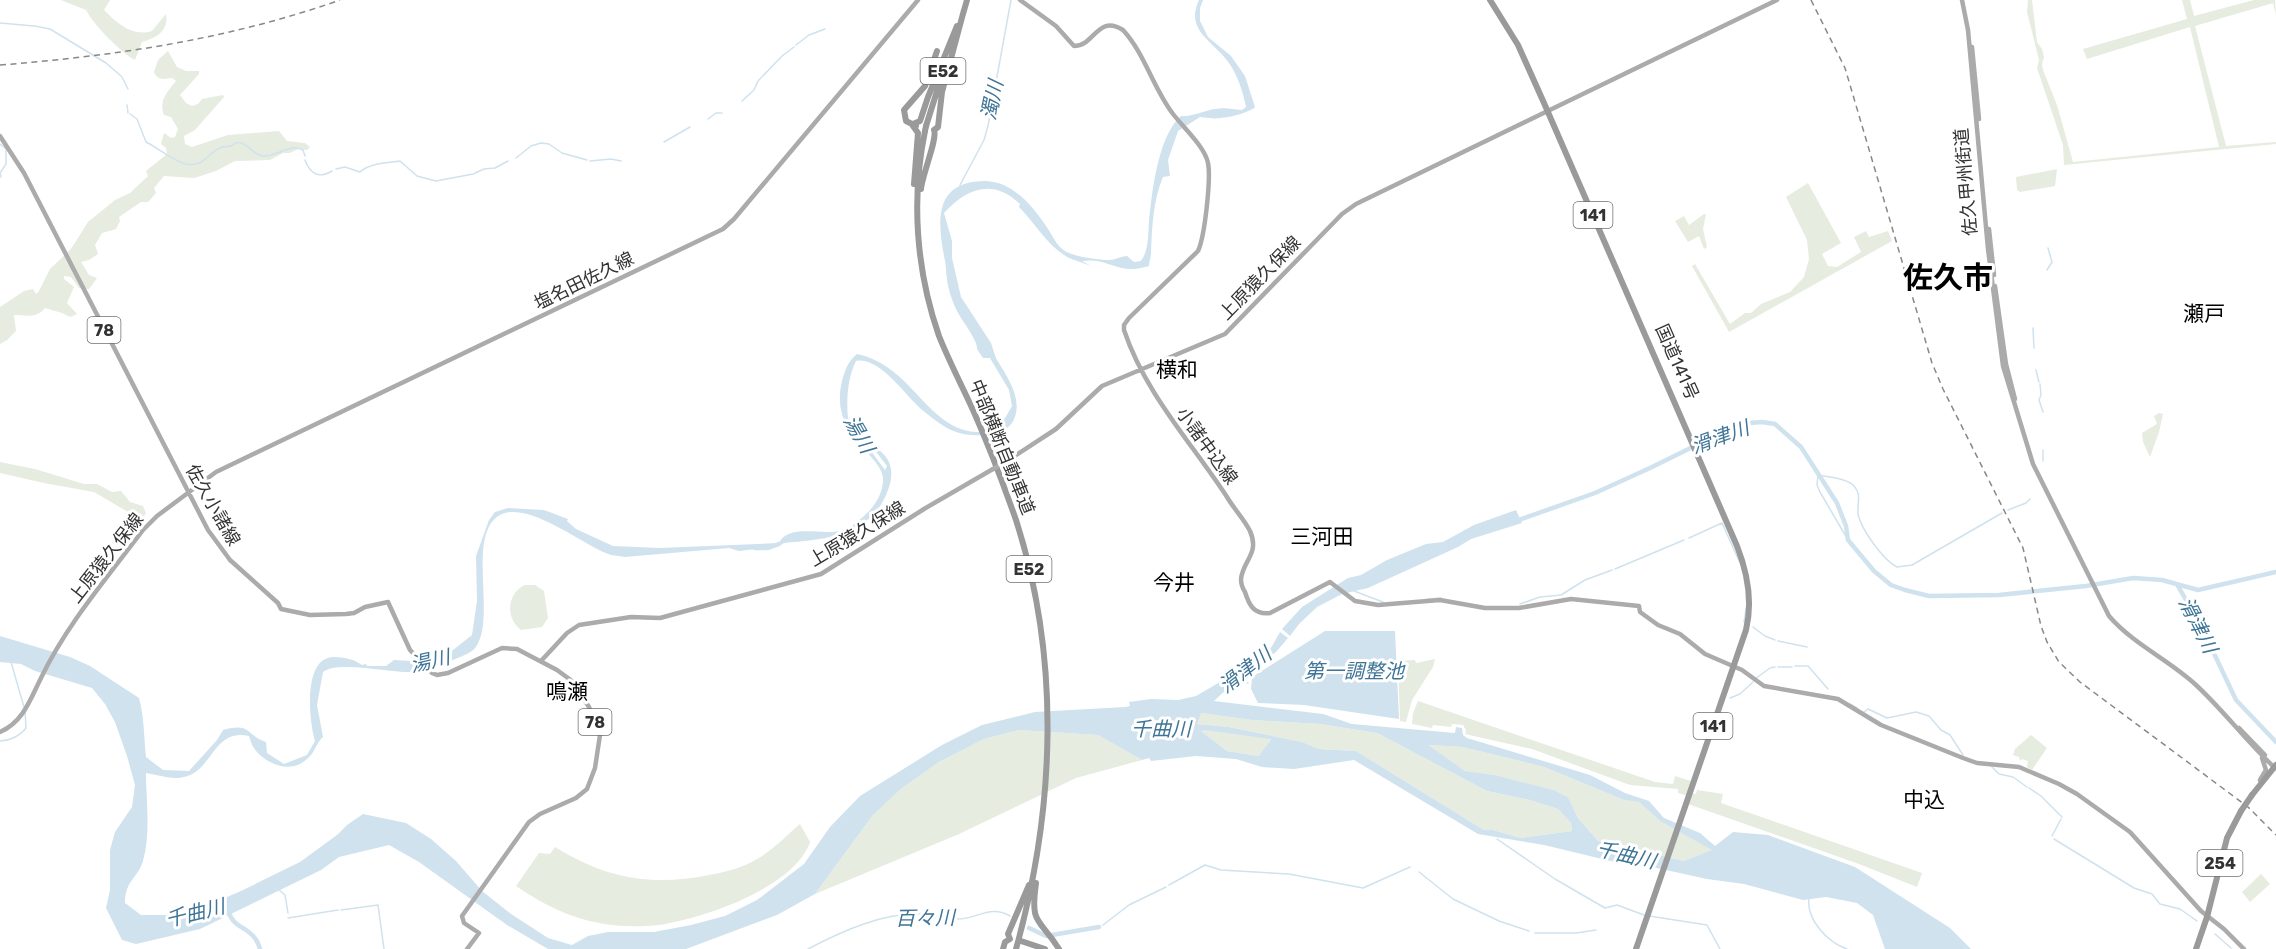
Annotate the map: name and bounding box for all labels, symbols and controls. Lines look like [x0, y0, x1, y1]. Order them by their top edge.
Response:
road number: E52 [920, 58, 966, 84]
water label: 濁川 [976, 76, 1008, 122]
street label: 佐久甲州街道 [1950, 127, 1982, 237]
road number: 141 [1574, 202, 1612, 228]
street label: 上原猿久保線 [1215, 232, 1305, 324]
street label: 塩名田佐久線 [531, 247, 637, 315]
district label: 佐久市 [1903, 260, 1993, 296]
district label: 瀬戸 [2183, 301, 2225, 326]
road number: 78 [88, 317, 120, 343]
street label: 国道141号 [1651, 321, 1703, 403]
district label: 横和 [1156, 357, 1198, 382]
street label: 中部横断自動車道 [965, 376, 1039, 518]
street label: 小諸中込線 [1172, 403, 1242, 489]
water label: 湯川 [839, 411, 880, 459]
water label: 滑津川 [1688, 415, 1754, 459]
street label: 佐久小諸線 [181, 461, 245, 549]
street label: 上原猿久保線 [805, 497, 909, 571]
street label: 上原猿久保線 [64, 509, 148, 607]
district label: 三河田 [1291, 524, 1354, 549]
road number: E52 [1006, 556, 1052, 582]
district label: 今井 [1153, 570, 1195, 595]
water label: 滑津川 [2174, 593, 2223, 659]
water label: 滑津川 [1214, 641, 1278, 698]
water label: 湯川 [408, 644, 454, 677]
water label: 第一調整池 [1304, 659, 1406, 683]
district label: 鳴瀬 [546, 679, 588, 704]
road number: 78 [578, 709, 612, 735]
road number: 141 [1694, 713, 1732, 739]
water label: 千曲川 [1131, 717, 1193, 741]
district label: 中込 [1903, 787, 1945, 812]
water label: 千曲川 [1594, 837, 1660, 874]
road number: 254 [2198, 850, 2242, 876]
water label: 千曲川 [163, 894, 229, 932]
water label: 百々川 [895, 905, 957, 931]

